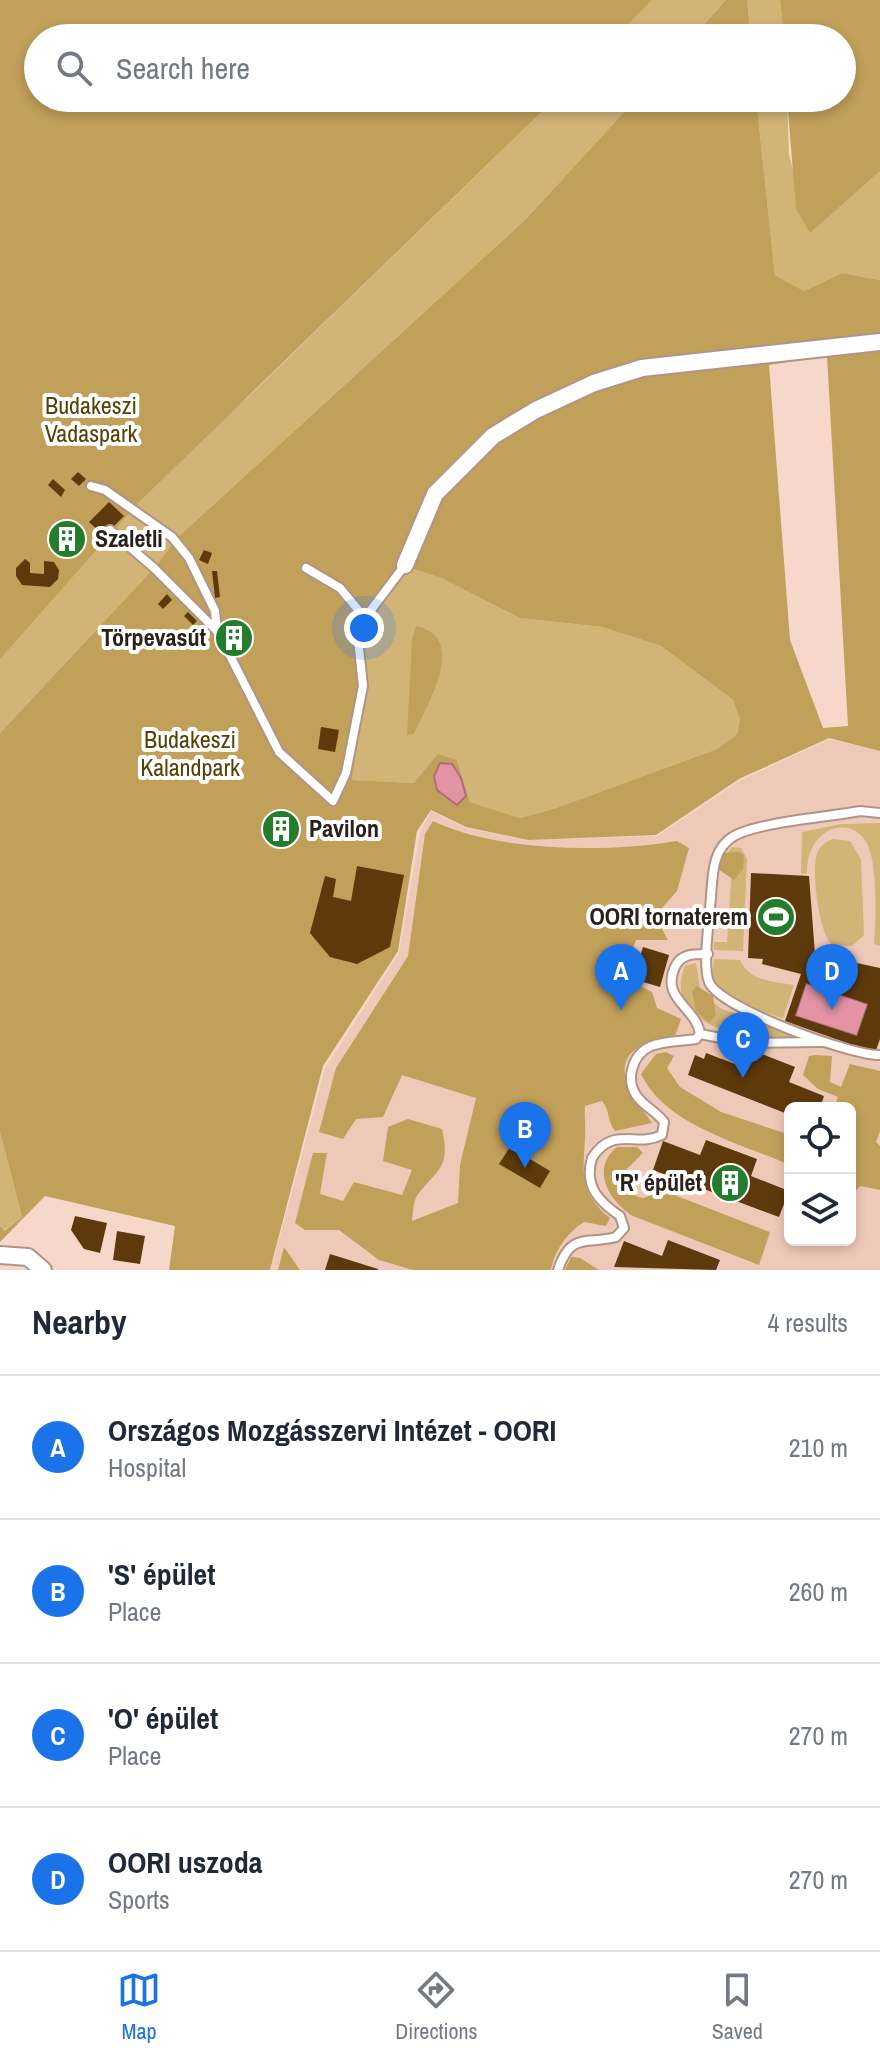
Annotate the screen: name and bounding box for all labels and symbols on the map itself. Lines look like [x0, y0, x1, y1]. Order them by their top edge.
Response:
park label: Budakeszi Vadaspark [45, 389, 137, 449]
building icon: Szaletli [46, 518, 88, 560]
place label: Szaletli [95, 522, 163, 554]
your location [344, 608, 384, 648]
building icon: Törpevasút [213, 617, 255, 659]
place label: Törpevasút [101, 621, 206, 653]
park label: Budakeszi Kalandpark [140, 723, 240, 783]
building icon: Pavilon [260, 808, 302, 850]
place label: Pavilon [309, 812, 379, 844]
sports icon: OORI tornaterem [755, 896, 797, 938]
place label: OORI tornaterem [589, 900, 748, 932]
pin: A [595, 944, 647, 1010]
pin: D [806, 944, 858, 1010]
pin: C [717, 1012, 769, 1078]
pin: B [499, 1102, 551, 1168]
building icon: 'R' épület [709, 1162, 751, 1204]
place label: 'R' épület [615, 1166, 702, 1198]

